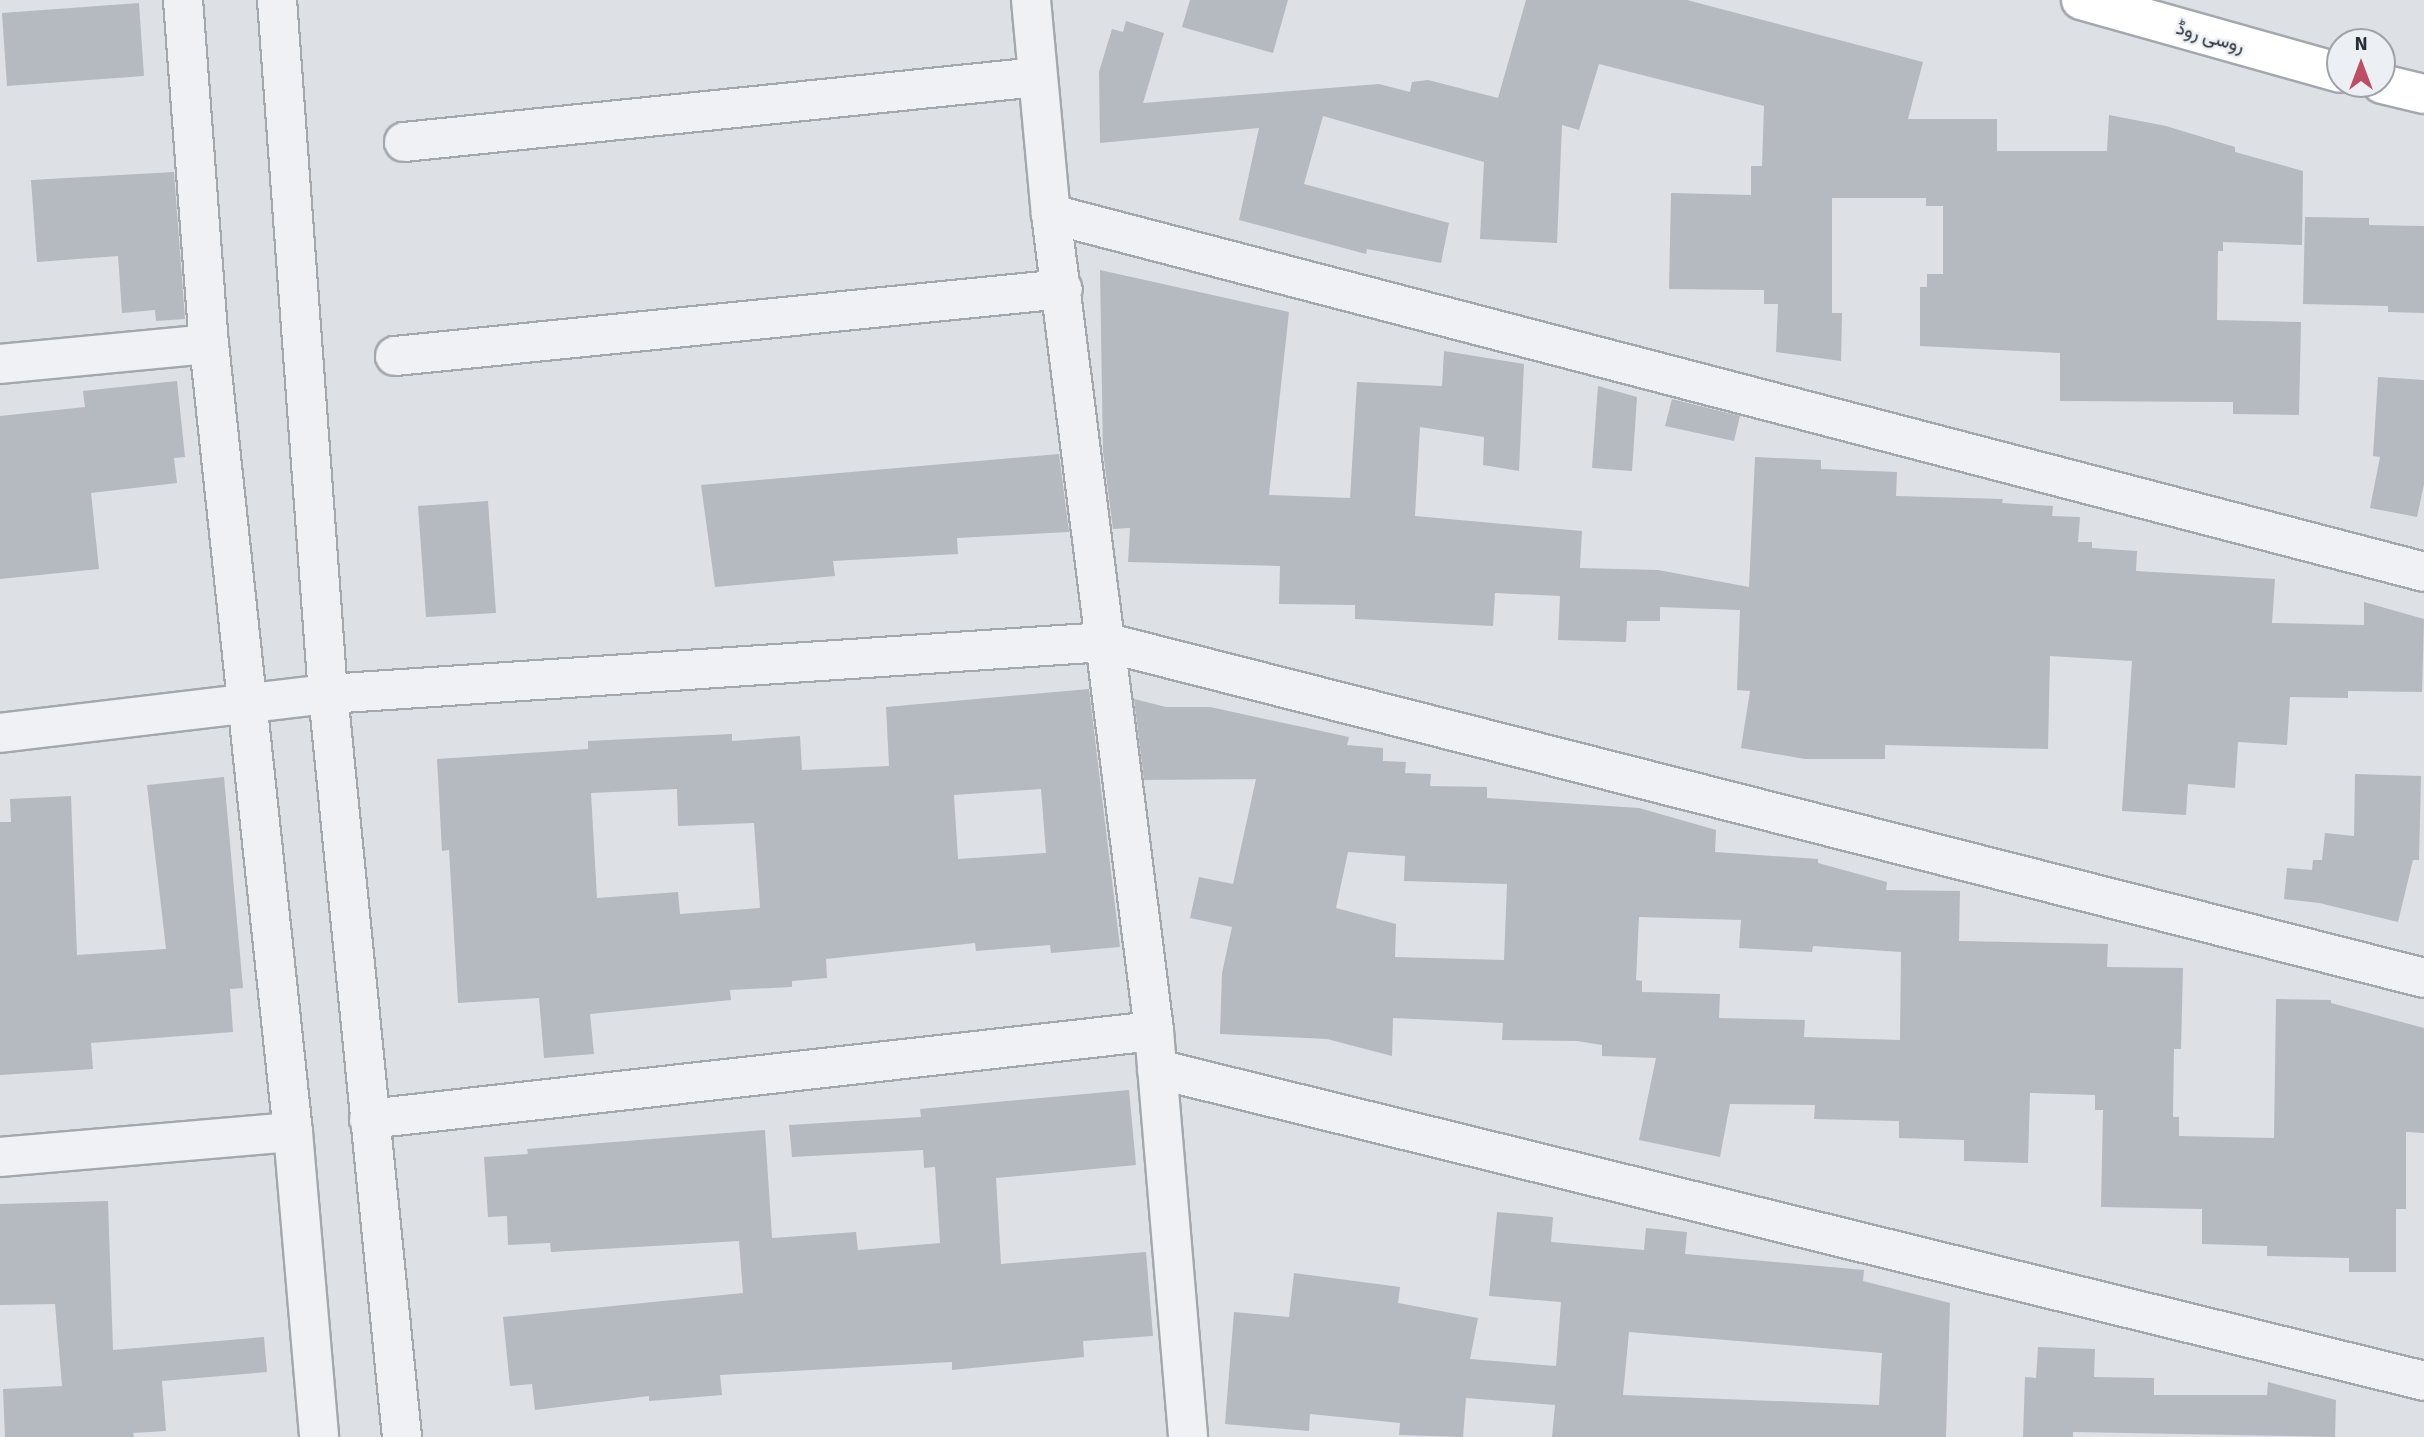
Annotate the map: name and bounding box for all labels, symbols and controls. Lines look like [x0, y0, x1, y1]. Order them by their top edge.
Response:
street label: روسی روڈ [2173, 17, 2247, 59]
north arrow [2326, 28, 2396, 98]
text: N [2354, 32, 2368, 56]

